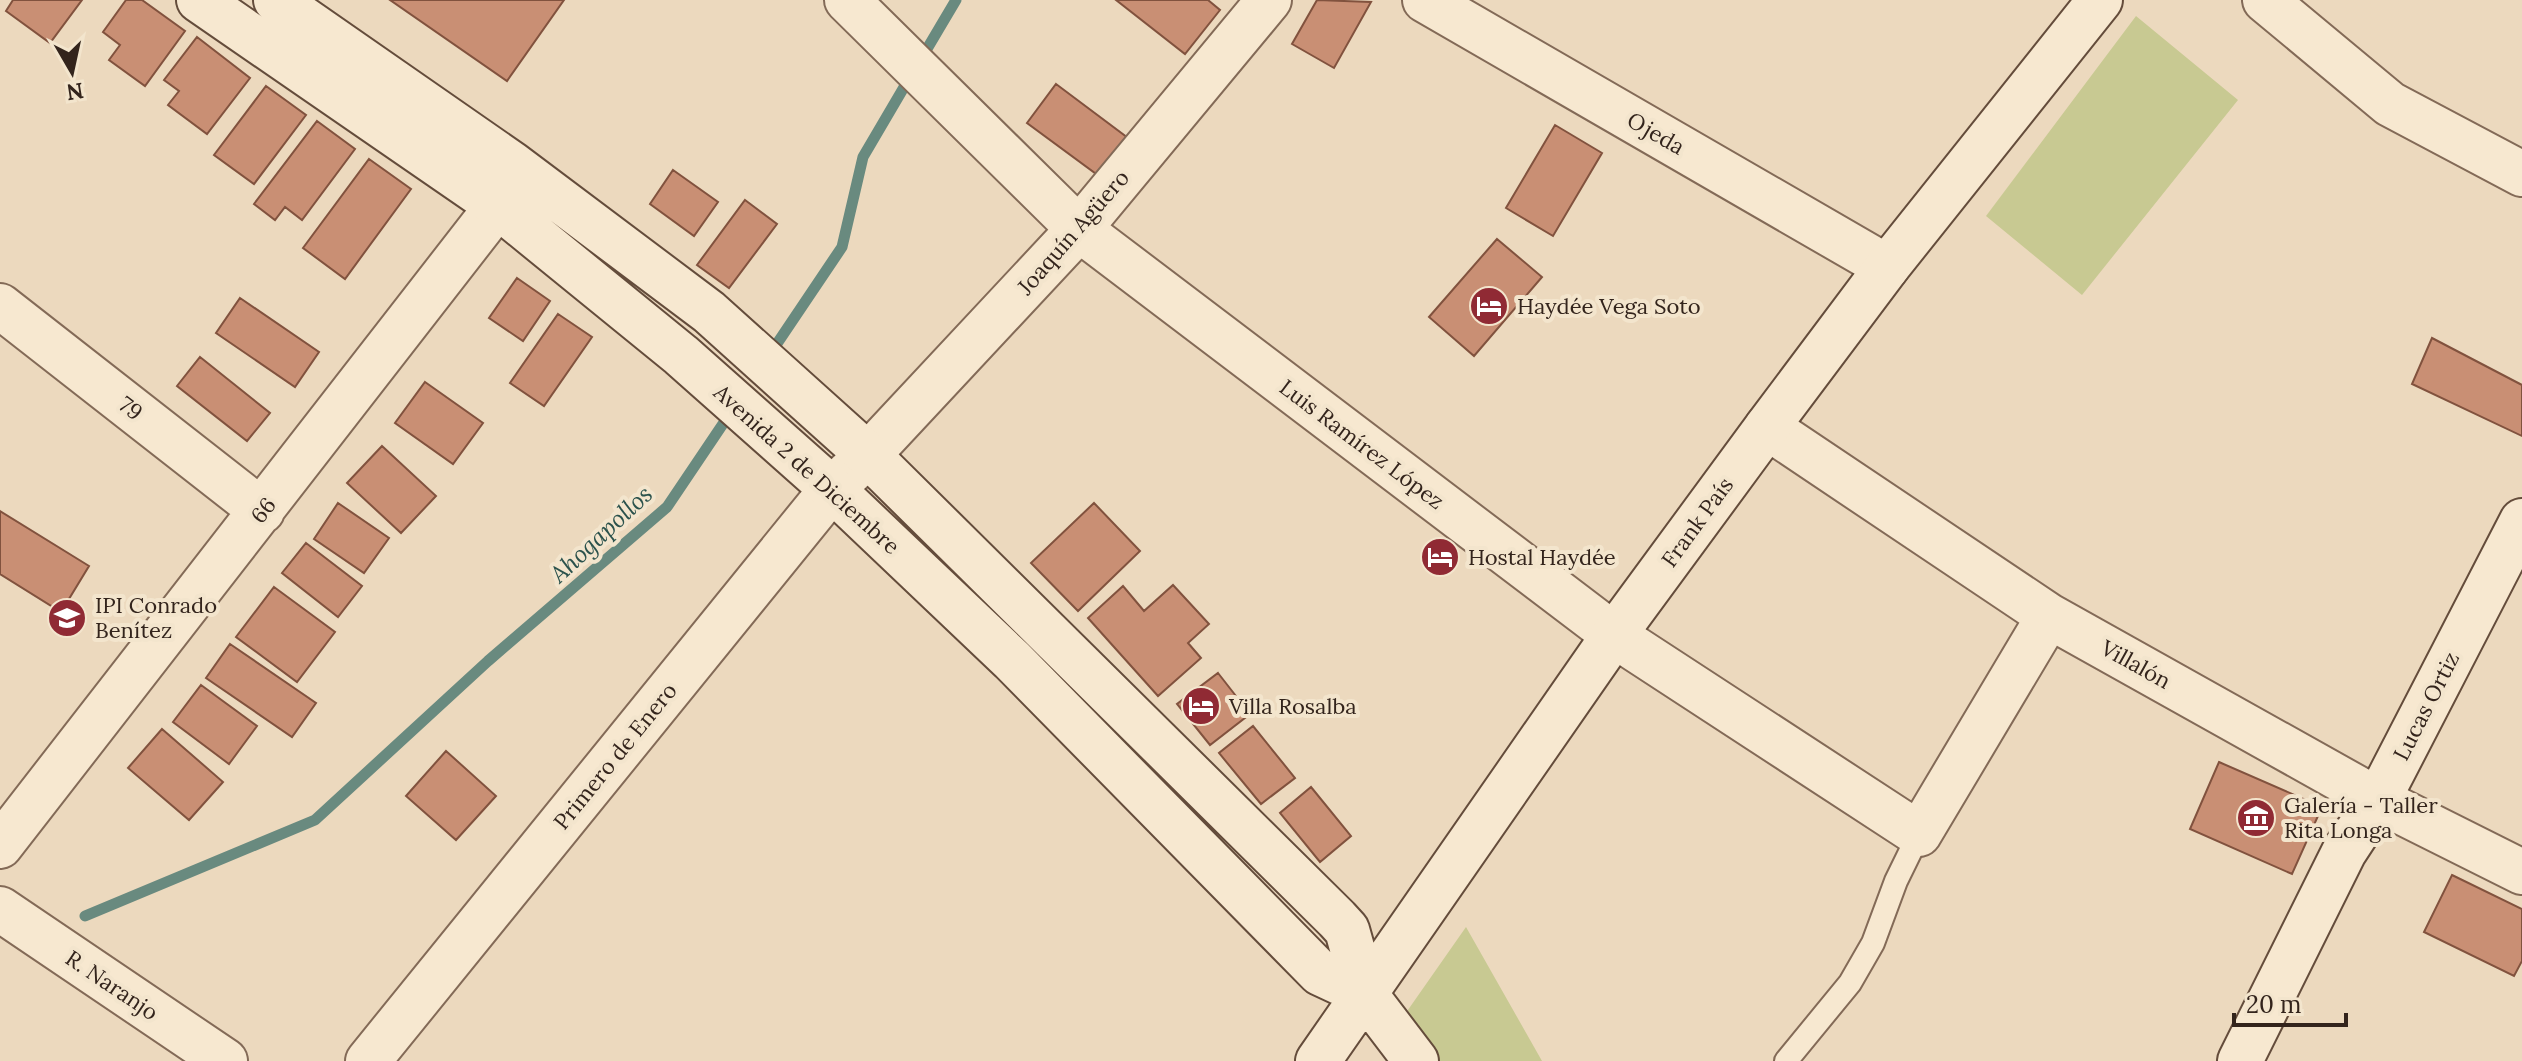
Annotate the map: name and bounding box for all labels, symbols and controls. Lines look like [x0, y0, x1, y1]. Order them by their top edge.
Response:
north arrow [32, 32, 112, 112]
text: N [65, 77, 86, 107]
street label: Ojeda [1622, 105, 1690, 161]
street label: Joaquín Agüero [1010, 164, 1135, 301]
hotel icon: Haydée Vega Soto [1468, 285, 1510, 327]
place label: Haydée Vega Soto [1517, 292, 1701, 320]
street label: Luis Ramírez López [1274, 373, 1450, 515]
street label: Avenida 2 de Diciembre [707, 377, 906, 560]
street label: 79 [113, 390, 149, 426]
street label: Frank País [1655, 472, 1739, 572]
water label: Ahogapollos [542, 479, 659, 590]
street label: 66 [244, 491, 282, 529]
hotel icon: Hostal Haydée [1419, 536, 1461, 578]
place label: Hostal Haydée [1468, 543, 1616, 571]
place label: IPI Conrado Benítez [95, 591, 217, 644]
school or university icon: IPI Conrado Benítez [46, 597, 88, 639]
street label: Villalón [2095, 633, 2176, 695]
street label: Lucas Ortiz [2387, 647, 2465, 765]
street label: Primero de Enero [547, 677, 683, 835]
hotel icon: Villa Rosalba [1180, 685, 1222, 727]
place label: Villa Rosalba [1228, 692, 1357, 720]
place label: Galería - Taller Rita Longa [2284, 791, 2438, 844]
museum icon: Galería - Taller Rita Longa [2235, 797, 2277, 839]
street label: R. Naranjo [60, 944, 164, 1026]
scale bar [2234, 977, 2346, 1027]
text: 20 m [2246, 989, 2302, 1020]

